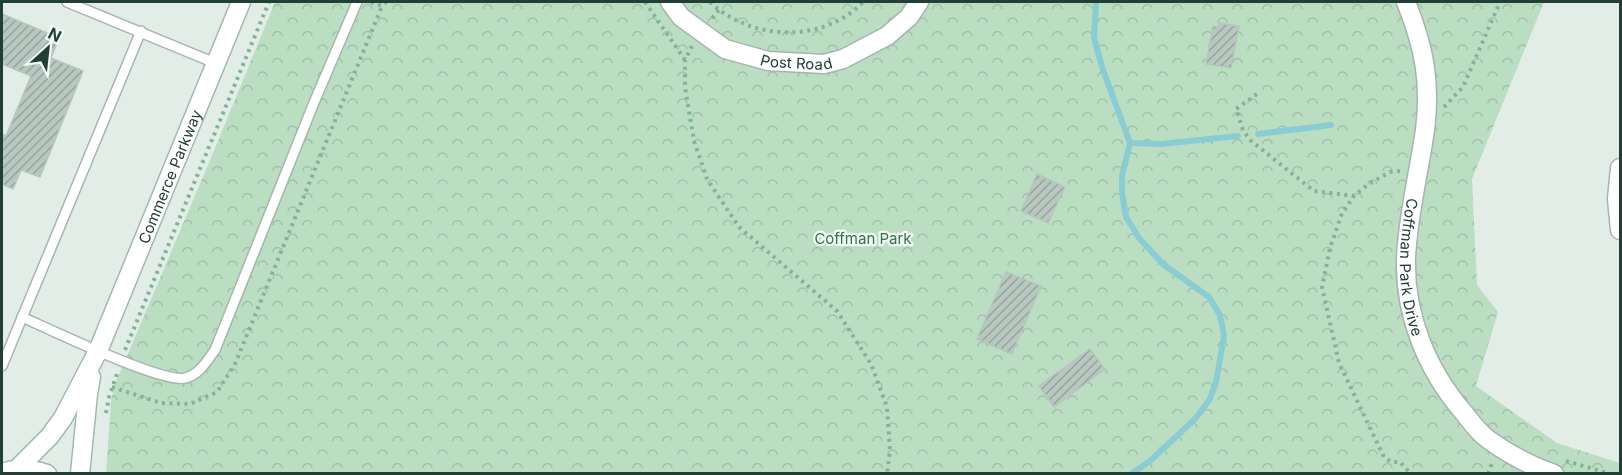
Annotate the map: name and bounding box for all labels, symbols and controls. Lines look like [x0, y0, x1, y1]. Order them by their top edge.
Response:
north arrow [18, 18, 78, 78]
text: N [45, 23, 65, 46]
street label: Post Road [758, 50, 834, 73]
street label: Commerce Parkway [134, 106, 206, 246]
street label: Coffman Park Drive [1396, 197, 1427, 339]
park label: Coffman Park [814, 229, 912, 248]

